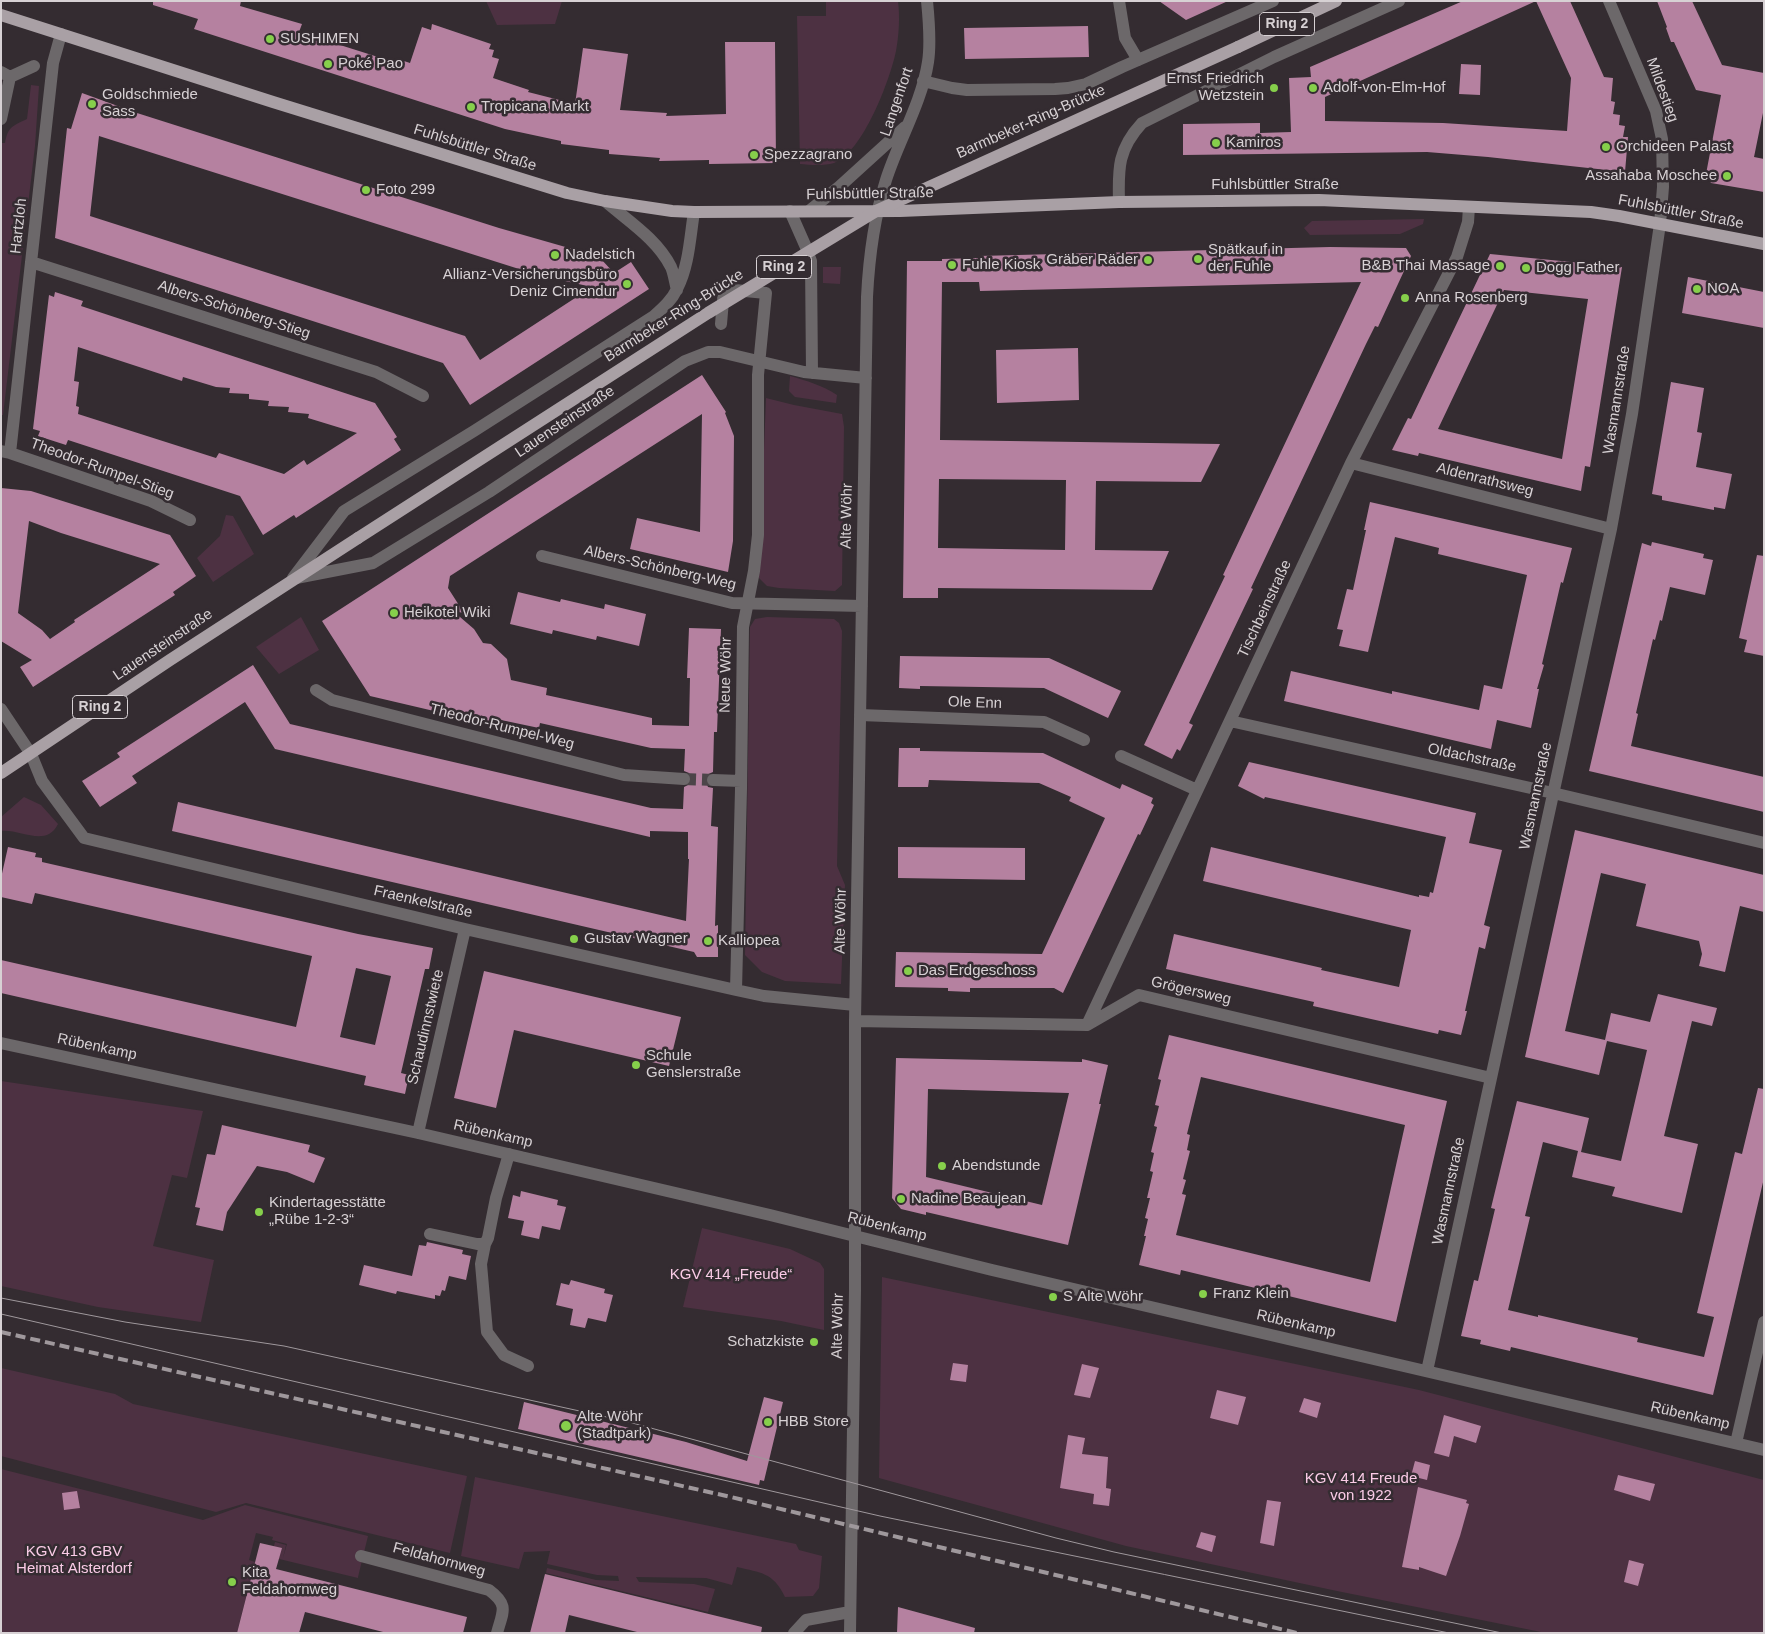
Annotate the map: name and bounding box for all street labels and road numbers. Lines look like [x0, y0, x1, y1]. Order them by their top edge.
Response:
road number: Ring 2 [1260, 12, 1314, 36]
street label: Mildestieg [1642, 55, 1682, 125]
street label: Langenfort [877, 65, 917, 139]
street label: Barmbeker-Ring-Brücke [954, 81, 1108, 163]
street label: Fuhlsbüttler Straße [411, 121, 539, 175]
street label: Fuhlsbüttler Straße [1211, 176, 1339, 194]
street label: Fuhlsbüttler Straße [806, 184, 934, 204]
street label: Fuhlsbüttler Straße [1617, 191, 1745, 233]
street label: Hartzloh [7, 197, 31, 255]
road number: Ring 2 [756, 256, 812, 278]
street label: Barmbeker-Ring-Brücke [601, 266, 747, 366]
street label: Albers-Schönberg-Stieg [155, 277, 313, 343]
street label: Wasmannstraße [1600, 345, 1634, 455]
street label: Lauensteinstraße [512, 382, 618, 462]
street label: Theodor-Rumpel-Stieg [28, 435, 176, 503]
street label: Aldenrathsweg [1435, 459, 1535, 501]
street label: Alte Wöhr [837, 483, 857, 549]
street label: Albers-Schönberg-Weg [582, 542, 738, 594]
street label: Tischbeinstraße [1234, 557, 1296, 661]
street label: Lauensteinstraße [110, 605, 216, 685]
street label: Neue Wöhr [716, 637, 736, 713]
street label: Ole Enn [948, 693, 1002, 713]
road number: Ring 2 [72, 696, 128, 719]
street label: Theodor-Rumpel-Weg [428, 700, 576, 754]
street label: Oldachstraße [1426, 740, 1518, 776]
street label: Wasmannstraße [1516, 741, 1556, 851]
street label: Fraenkelstraße [372, 882, 474, 922]
street label: Alte Wöhr [831, 888, 851, 954]
street label: Schaudinnstwiete [404, 968, 448, 1086]
street label: Grögersweg [1149, 973, 1233, 1009]
street label: Rübenkamp [56, 1030, 138, 1064]
street label: Rübenkamp [452, 1116, 534, 1152]
street label: Wasmannstraße [1429, 1136, 1469, 1246]
street label: Rübenkamp [846, 1208, 928, 1246]
street label: Alte Wöhr [828, 1293, 848, 1359]
street label: Rübenkamp [1255, 1306, 1337, 1342]
street label: Rübenkamp [1649, 1398, 1731, 1434]
street label: Feldahornweg [391, 1539, 487, 1581]

